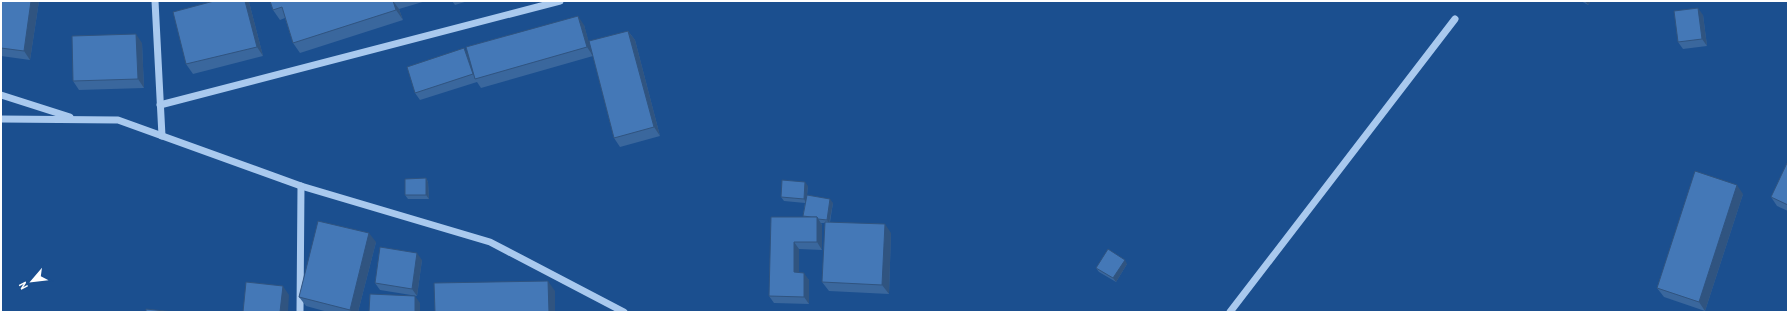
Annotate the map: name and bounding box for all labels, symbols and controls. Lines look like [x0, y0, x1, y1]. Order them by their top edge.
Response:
north arrow [12, 261, 52, 301]
text: N [15, 280, 31, 292]

